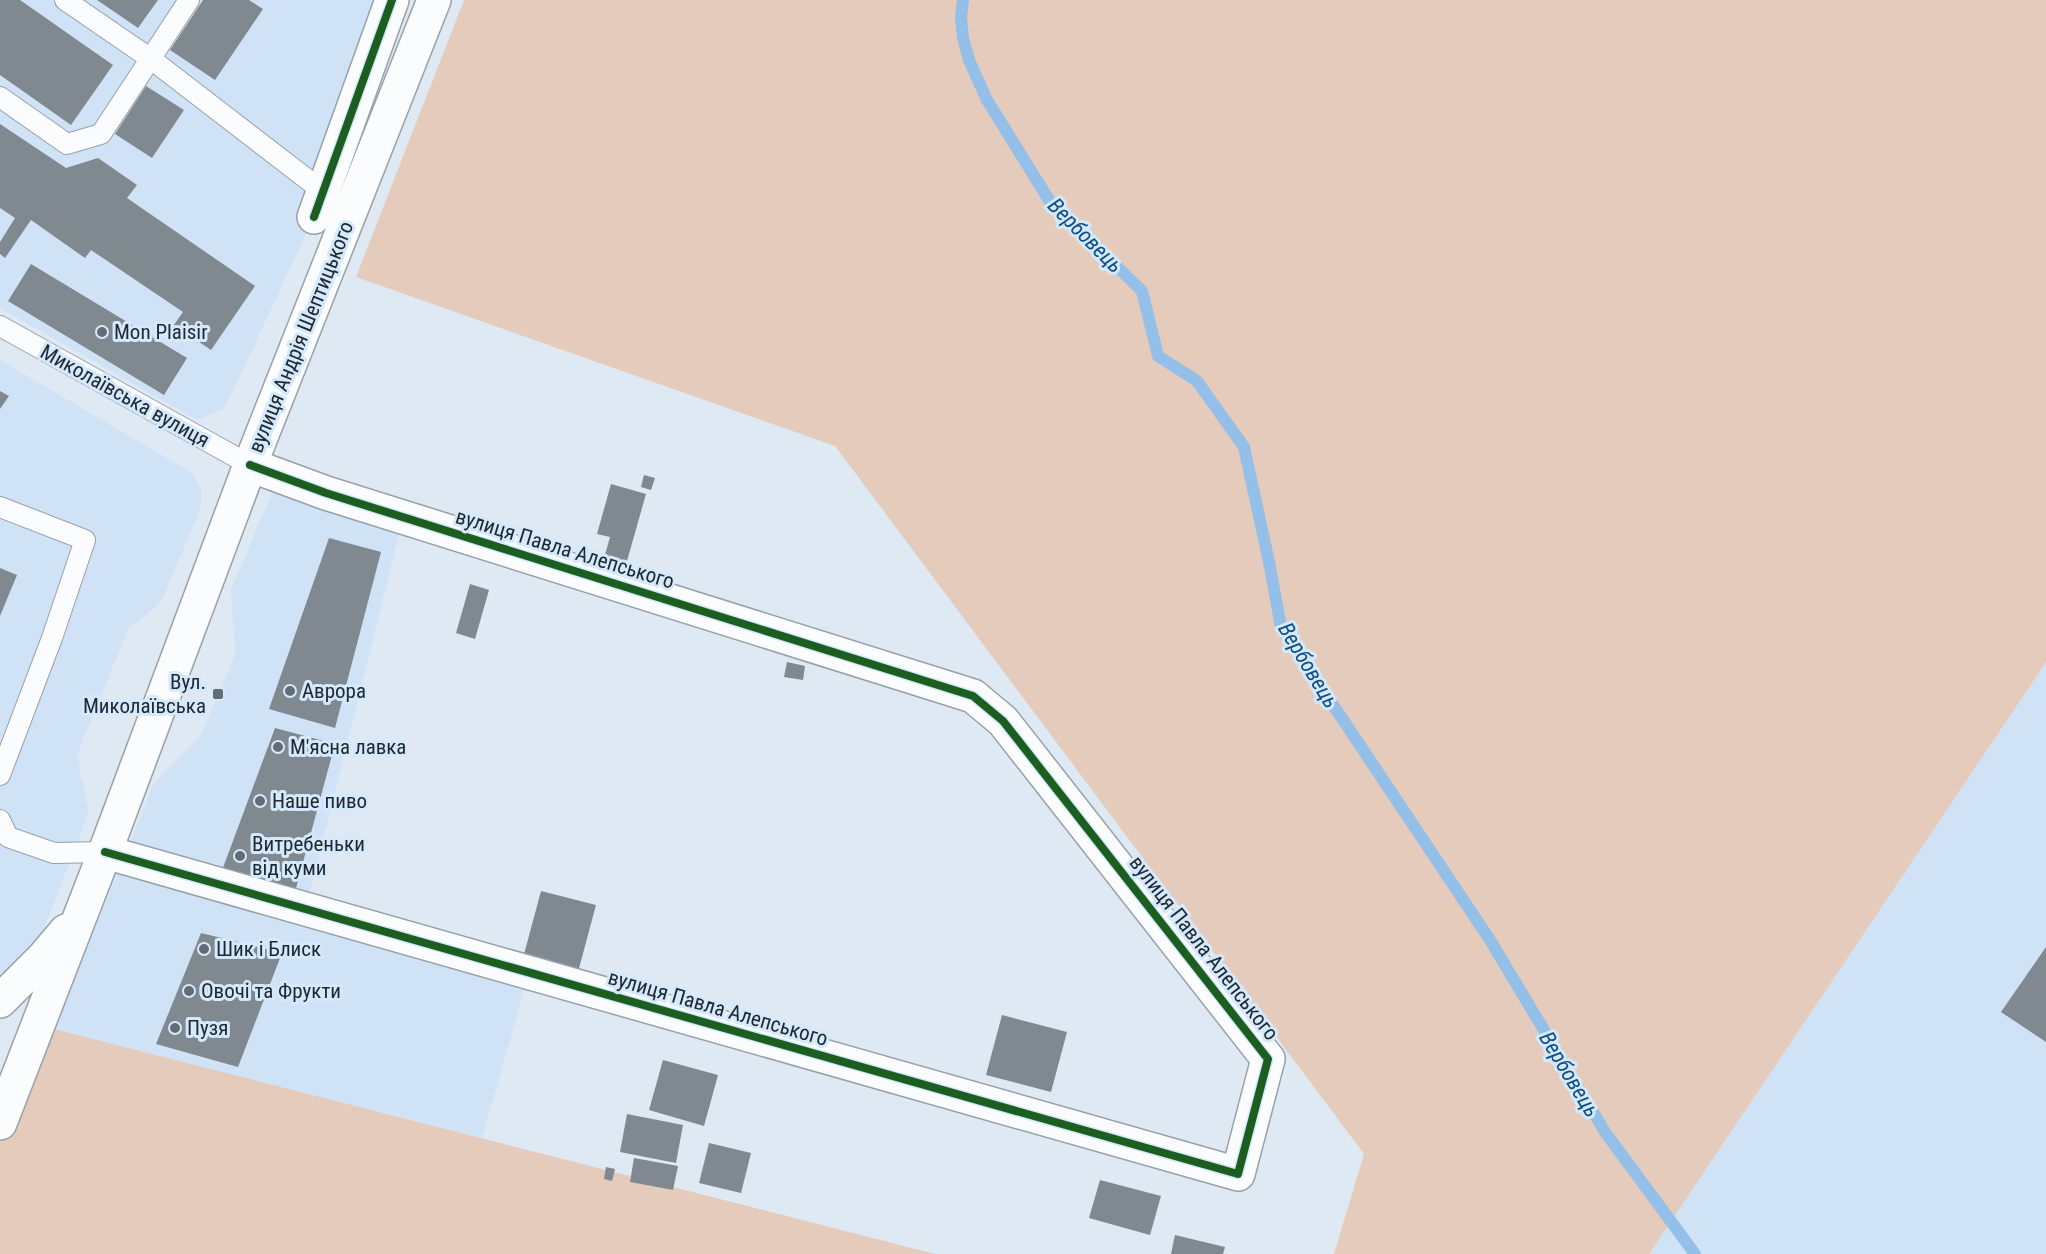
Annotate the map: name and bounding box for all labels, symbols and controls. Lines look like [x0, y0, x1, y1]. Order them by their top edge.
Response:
water label: Вербовець [1043, 193, 1128, 278]
street label: вулиця Андрія Шептицького [244, 218, 358, 456]
place label: Mon Plaisir [114, 320, 208, 344]
marker: Mon Plaisir [95, 325, 109, 339]
street label: Миколаївська вулиця [36, 340, 214, 452]
street label: вулиця Павла Алепського [453, 504, 677, 594]
water label: Вербовець [1273, 618, 1344, 713]
place label: Вул. Миколаївська [83, 670, 206, 718]
place label: Аврора [302, 679, 366, 703]
marker: Аврора [283, 684, 297, 698]
marker: Вул. Миколаївська [211, 687, 225, 701]
place label: М'ясна лавка [290, 735, 406, 759]
marker: М'ясна лавка [271, 740, 285, 754]
place label: Наше пиво [272, 789, 367, 813]
marker: Наше пиво [253, 794, 267, 808]
place label: Витребеньки від куми [252, 832, 365, 880]
marker: Витребеньки від куми [233, 849, 247, 863]
street label: вулиця Павла Алепського [1125, 851, 1283, 1045]
place label: Шик і Блиск [216, 937, 321, 961]
marker: Шик і Блиск [197, 942, 211, 956]
street label: вулиця Павла Алепського [605, 965, 831, 1051]
place label: Овочі та Фрукти [201, 979, 341, 1003]
marker: Овочі та Фрукти [182, 984, 196, 998]
place label: Пузя [187, 1016, 228, 1040]
marker: Пузя [168, 1021, 182, 1035]
water label: Вербовець [1534, 1027, 1605, 1122]

